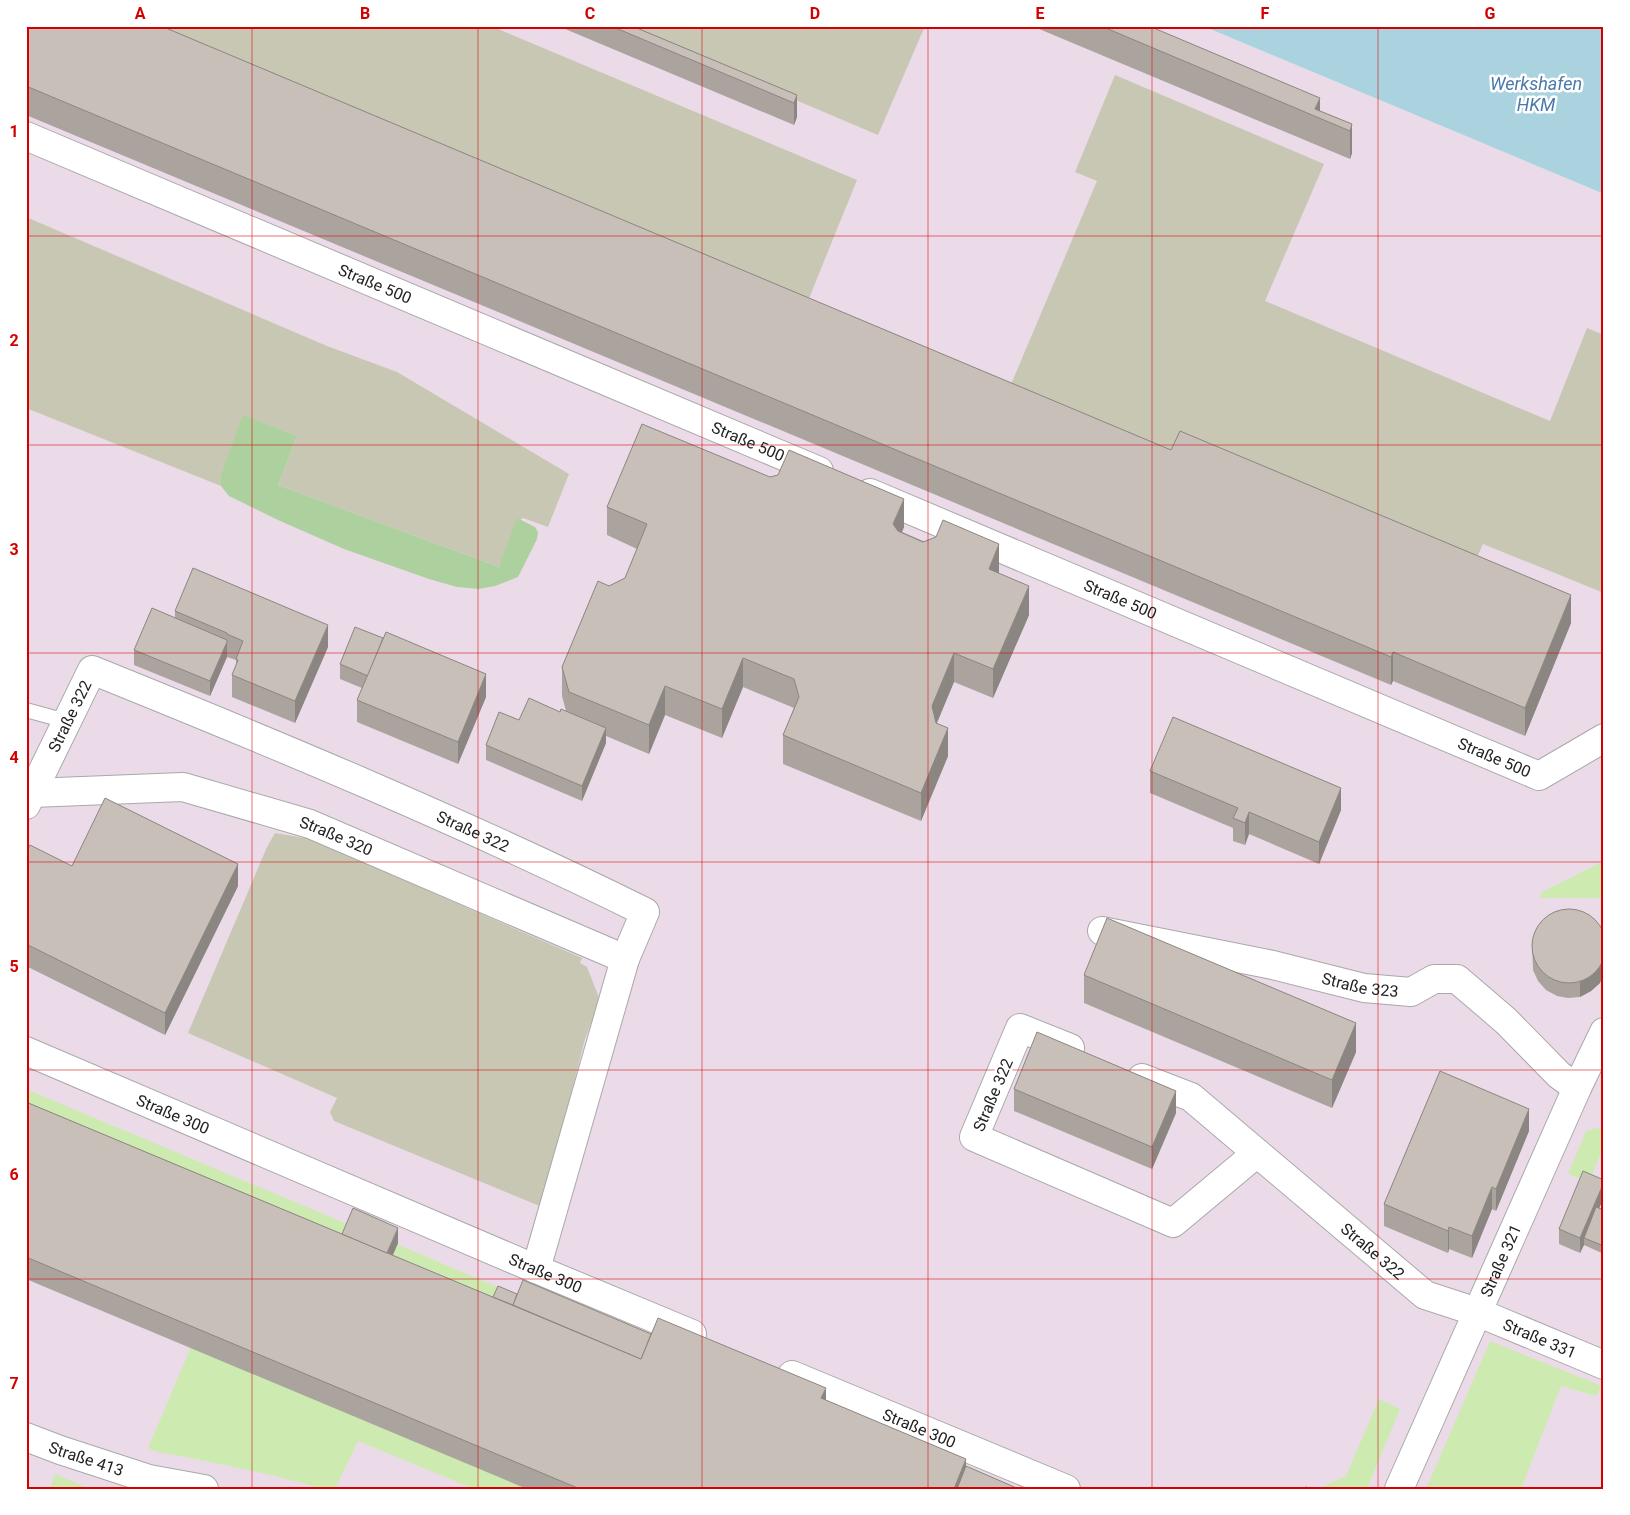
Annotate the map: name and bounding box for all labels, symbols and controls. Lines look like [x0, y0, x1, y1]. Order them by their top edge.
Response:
text: A [135, 4, 146, 23]
text: B [360, 4, 370, 23]
text: C [585, 4, 595, 23]
text: D [810, 4, 820, 23]
text: E [1036, 4, 1045, 23]
text: F [1261, 4, 1270, 23]
text: G [1485, 4, 1496, 23]
water label: Werkshafen HKM [1490, 73, 1582, 115]
text: 1 [9, 122, 19, 141]
street label: Straße 500 [336, 260, 415, 307]
text: 2 [9, 331, 19, 350]
street label: Straße 500 [709, 417, 788, 465]
text: 3 [9, 540, 19, 559]
street label: Straße 500 [1081, 575, 1160, 623]
street label: Straße 322 [44, 677, 95, 755]
street label: Straße 500 [1455, 733, 1534, 781]
text: 4 [9, 748, 19, 767]
street label: Straße 322 [434, 806, 512, 856]
street label: Straße 320 [298, 812, 376, 859]
text: 5 [9, 957, 19, 976]
street label: Straße 323 [1320, 968, 1399, 1000]
street label: Straße 322 [969, 1056, 1017, 1134]
street label: Straße 300 [134, 1090, 212, 1138]
text: 6 [9, 1165, 19, 1184]
street label: Straße 322 [1337, 1219, 1409, 1283]
street label: Straße 321 [1476, 1221, 1525, 1300]
street label: Straße 300 [506, 1249, 585, 1297]
street label: Straße 331 [1501, 1315, 1579, 1362]
text: 7 [9, 1374, 19, 1393]
street label: Straße 300 [880, 1404, 959, 1452]
street label: Straße 413 [46, 1437, 126, 1480]

